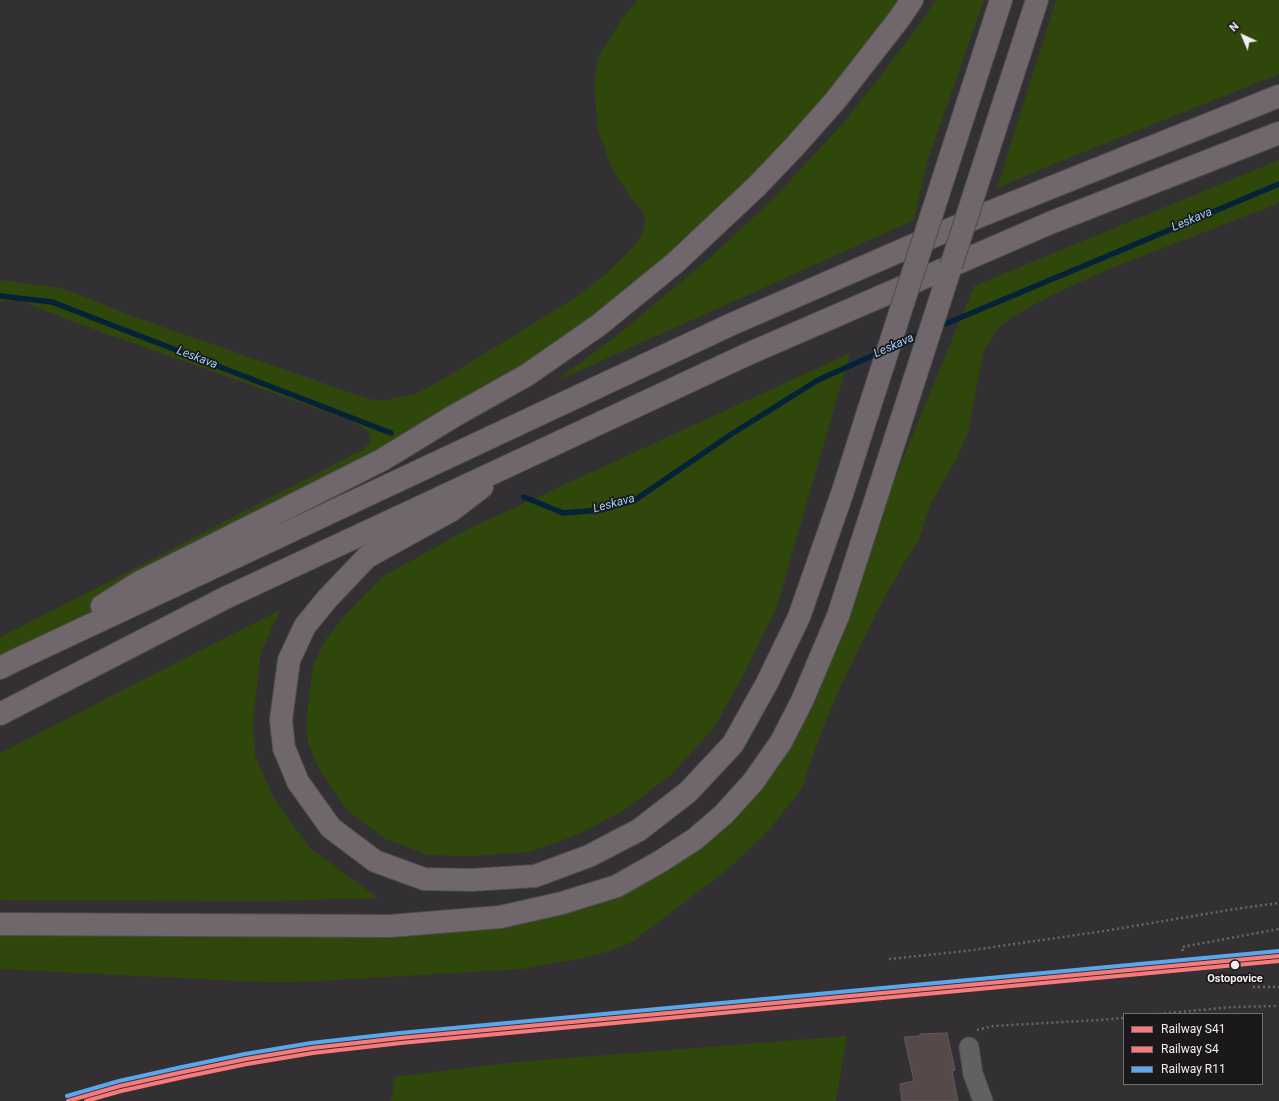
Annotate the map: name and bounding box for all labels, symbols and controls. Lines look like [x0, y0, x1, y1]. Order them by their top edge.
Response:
north arrow [1223, 16, 1263, 56]
text: N [1227, 20, 1242, 34]
water label: Leskava [1170, 205, 1214, 235]
water label: Leskava [872, 331, 916, 361]
water label: Leskava [175, 344, 219, 372]
water label: Leskava [592, 492, 636, 516]
marker: Ostopovice [1229, 959, 1241, 971]
place label: Ostopovice [1207, 972, 1263, 986]
legend [1123, 1013, 1263, 1085]
text: Railway S41 [1161, 1022, 1225, 1036]
text: Railway S4 [1161, 1042, 1219, 1056]
text: Railway R11 [1161, 1062, 1226, 1076]

